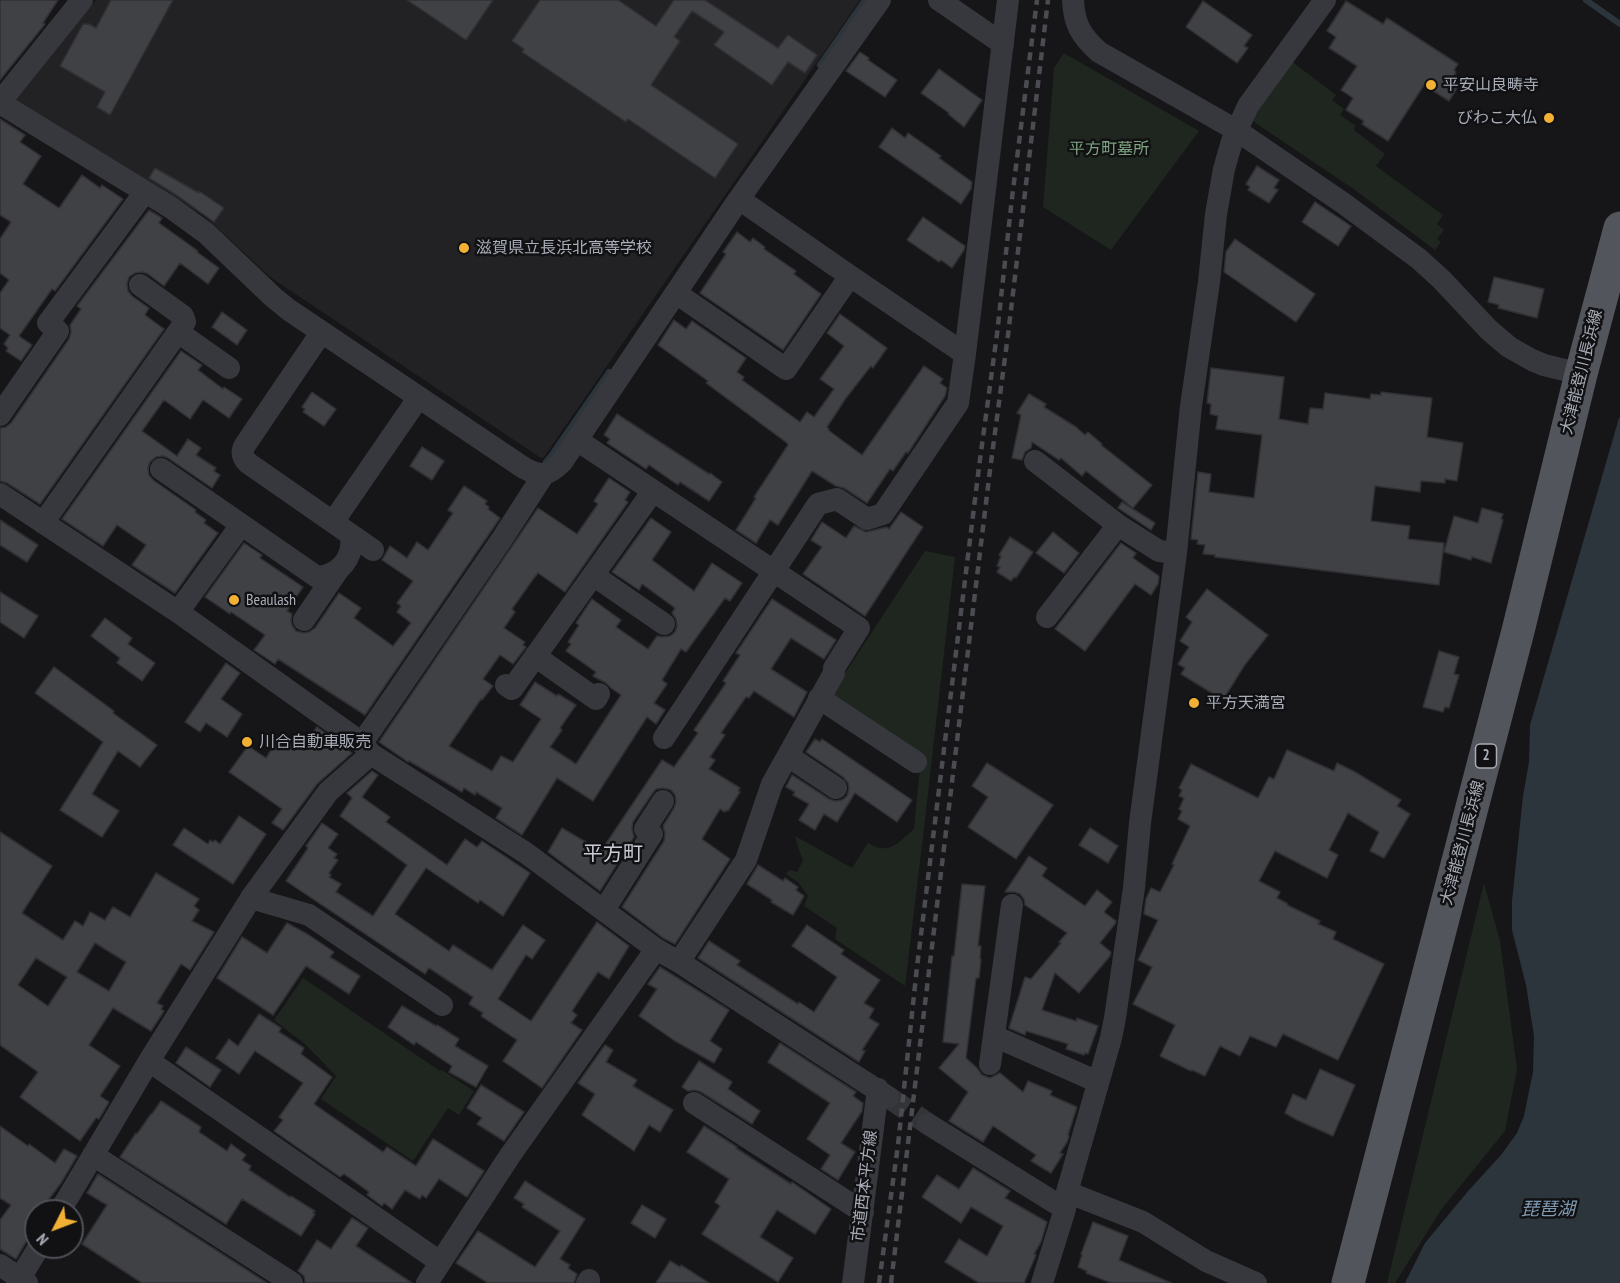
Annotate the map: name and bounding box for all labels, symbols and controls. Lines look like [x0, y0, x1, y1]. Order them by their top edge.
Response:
place label: 平安山良畴寺 [1443, 75, 1539, 95]
marker: 平安山良畴寺 [1424, 78, 1438, 92]
place label: びわこ大仏 [1457, 108, 1537, 128]
marker: びわこ大仏 [1542, 111, 1556, 125]
park label: 平方町墓所 [1069, 139, 1149, 159]
place label: 滋賀県立長浜北高等学校 [476, 238, 652, 258]
marker: 滋賀県立長浜北高等学校 [457, 241, 471, 255]
street label: 大津能登川長浜線 [1557, 308, 1607, 436]
place label: Beaulash [246, 590, 296, 610]
marker: Beaulash [227, 593, 241, 607]
place label: 平方天満宮 [1206, 693, 1286, 713]
marker: 平方天満宮 [1187, 696, 1201, 710]
place label: 川合自動車販売 [259, 732, 371, 752]
marker: 川合自動車販売 [240, 735, 254, 749]
road number: 2 [1476, 744, 1496, 768]
street label: 大津能登川長浜線 [1437, 779, 1489, 907]
district label: 平方町 [583, 842, 643, 866]
street label: 市道西本平方線 [849, 1129, 881, 1243]
north arrow [24, 1199, 84, 1259]
water label: 琵琶湖 [1521, 1199, 1575, 1221]
text: N [32, 1230, 52, 1250]

